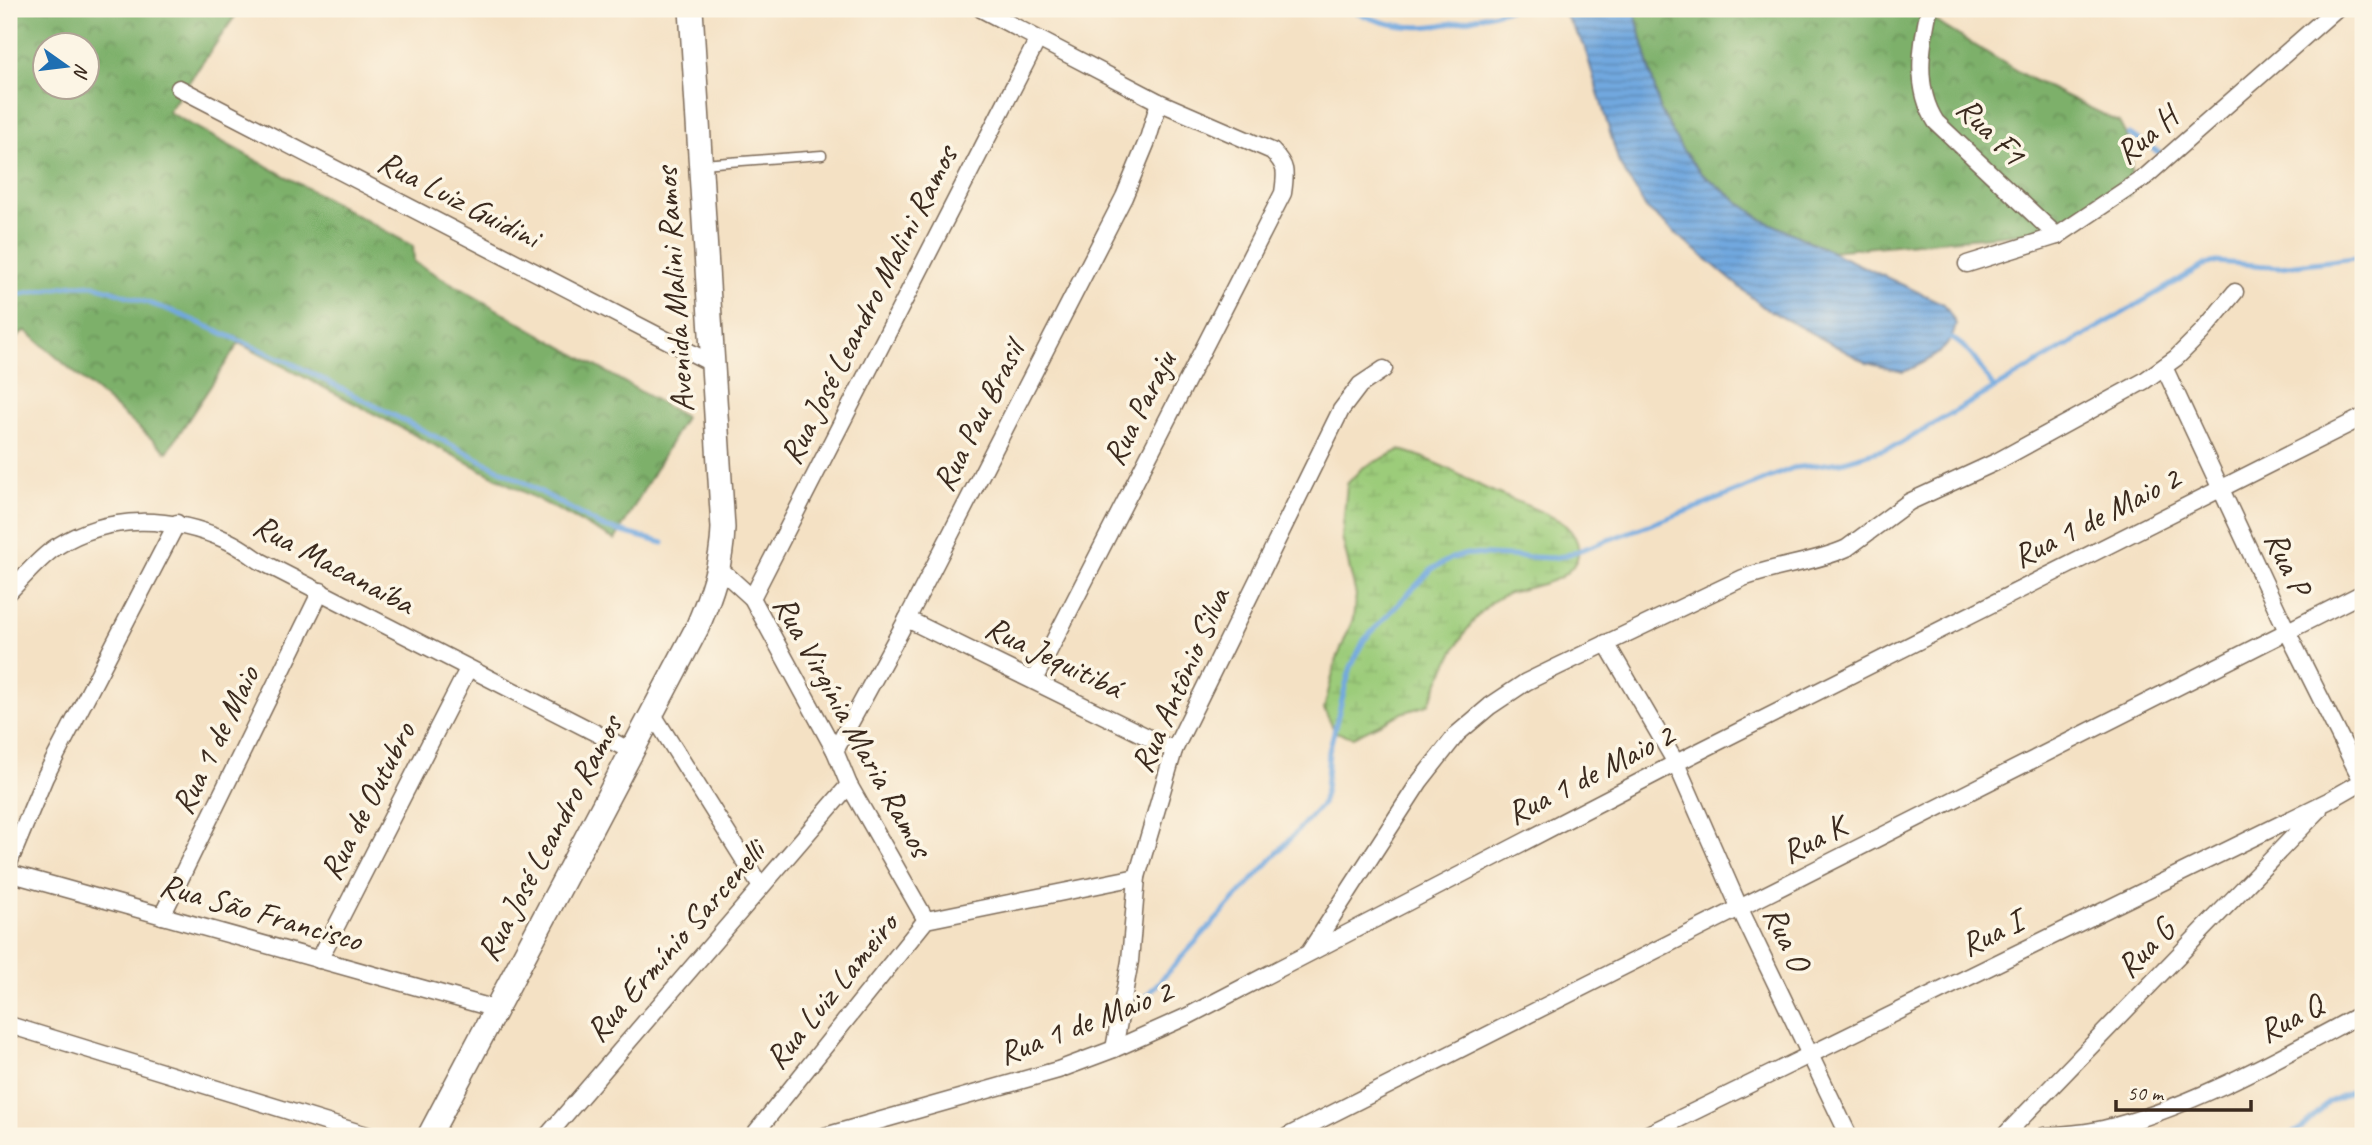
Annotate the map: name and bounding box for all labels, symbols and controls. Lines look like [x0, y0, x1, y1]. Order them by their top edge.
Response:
north arrow [32, 32, 102, 102]
text: N [68, 61, 95, 82]
street label: Rua F1 [1948, 88, 2036, 176]
street label: Rua H [2106, 94, 2189, 173]
street label: Rua José Leandro Malini Ramos [770, 136, 968, 471]
street label: Rua Luiz Guidini [371, 140, 550, 259]
street label: Avenida Malini Ramos [644, 163, 704, 414]
street label: Rua Pau Brasil [922, 329, 1036, 498]
street label: Rua Paraju [1092, 342, 1186, 472]
street label: Rua 1 de Maio 2 [2005, 455, 2190, 577]
street label: Rua Macanaíba [246, 504, 424, 625]
street label: Rua P [2255, 524, 2322, 605]
street label: Rua Antônio Silva [1121, 579, 1240, 779]
street label: Rua Virgínia Maria Ramos [764, 588, 944, 866]
street label: Rua Jequitibá [979, 606, 1133, 710]
street label: Rua 1 de Maio [161, 657, 270, 821]
street label: Rua José Leandro Ramos [467, 705, 633, 968]
street label: Rua 1 de Maio 2 [1499, 712, 1684, 834]
street label: Rua de Outubro [309, 714, 425, 887]
street label: Rua K [1774, 803, 1857, 873]
street label: Rua Ermínio Sarcenelli [576, 829, 777, 1051]
street label: Rua São Francisco [155, 863, 369, 961]
street label: Rua I [1953, 897, 2035, 966]
street label: Rua O [1754, 899, 1822, 980]
street label: Rua Luiz Lameiro [755, 902, 909, 1078]
street label: Rua G [2107, 907, 2186, 987]
street label: Rua 1 de Maio 2 [992, 969, 1181, 1074]
street label: Rua Q [2251, 983, 2332, 1052]
scale bar [2116, 1068, 2251, 1112]
text: 50 m [2127, 1080, 2165, 1106]

